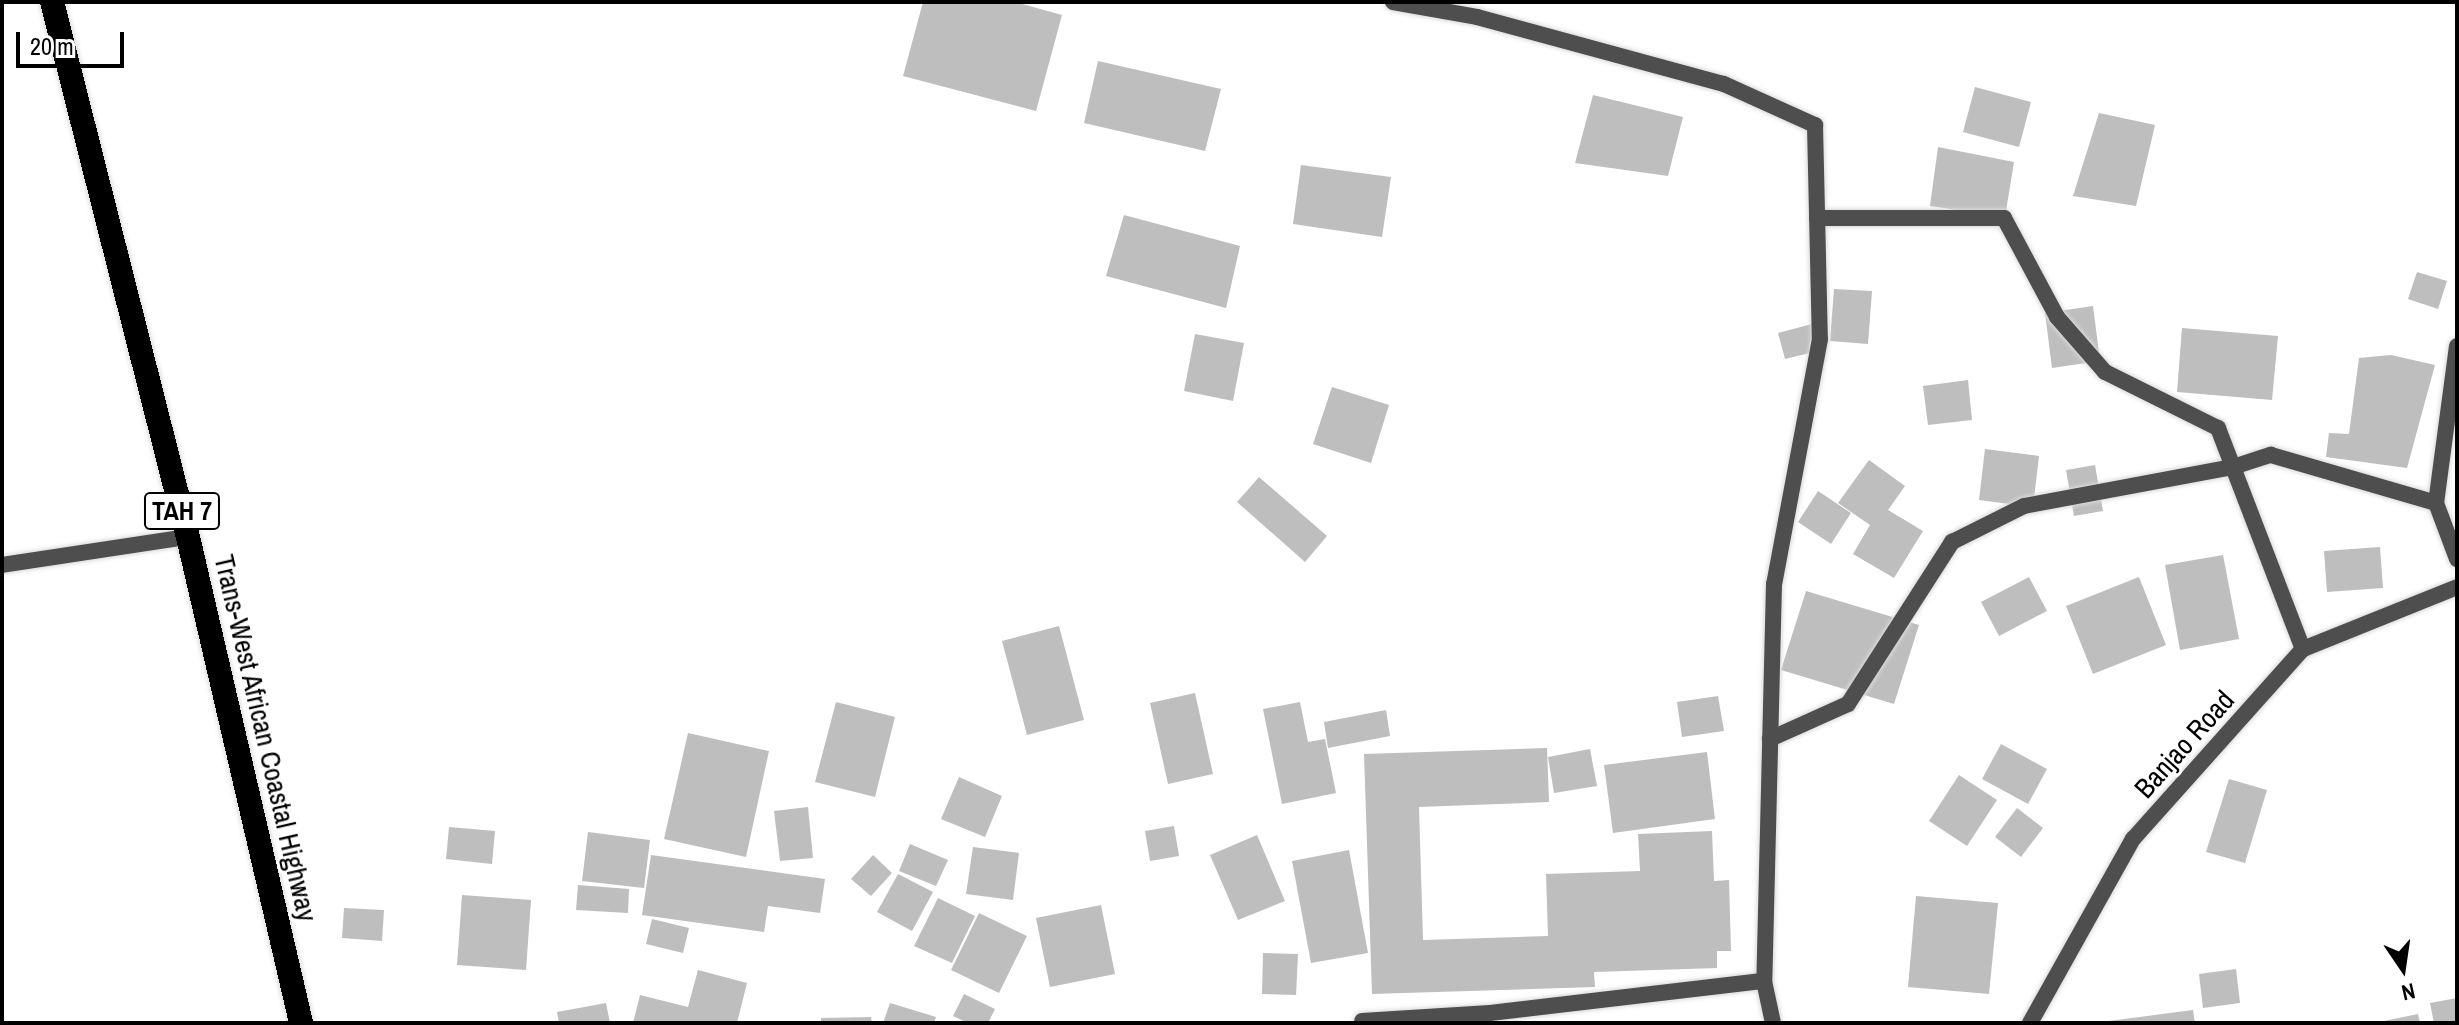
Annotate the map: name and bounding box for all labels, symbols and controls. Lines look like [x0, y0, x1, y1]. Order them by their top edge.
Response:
scale bar [20, 16, 128, 66]
text: 20 m [30, 30, 74, 62]
road number: TAH 7 [142, 489, 222, 533]
street label: Trans-West African Coastal Highway [207, 551, 325, 925]
street label: Banjao Road [2127, 683, 2241, 805]
north arrow [2363, 929, 2443, 1009]
text: N [2399, 976, 2418, 1008]

